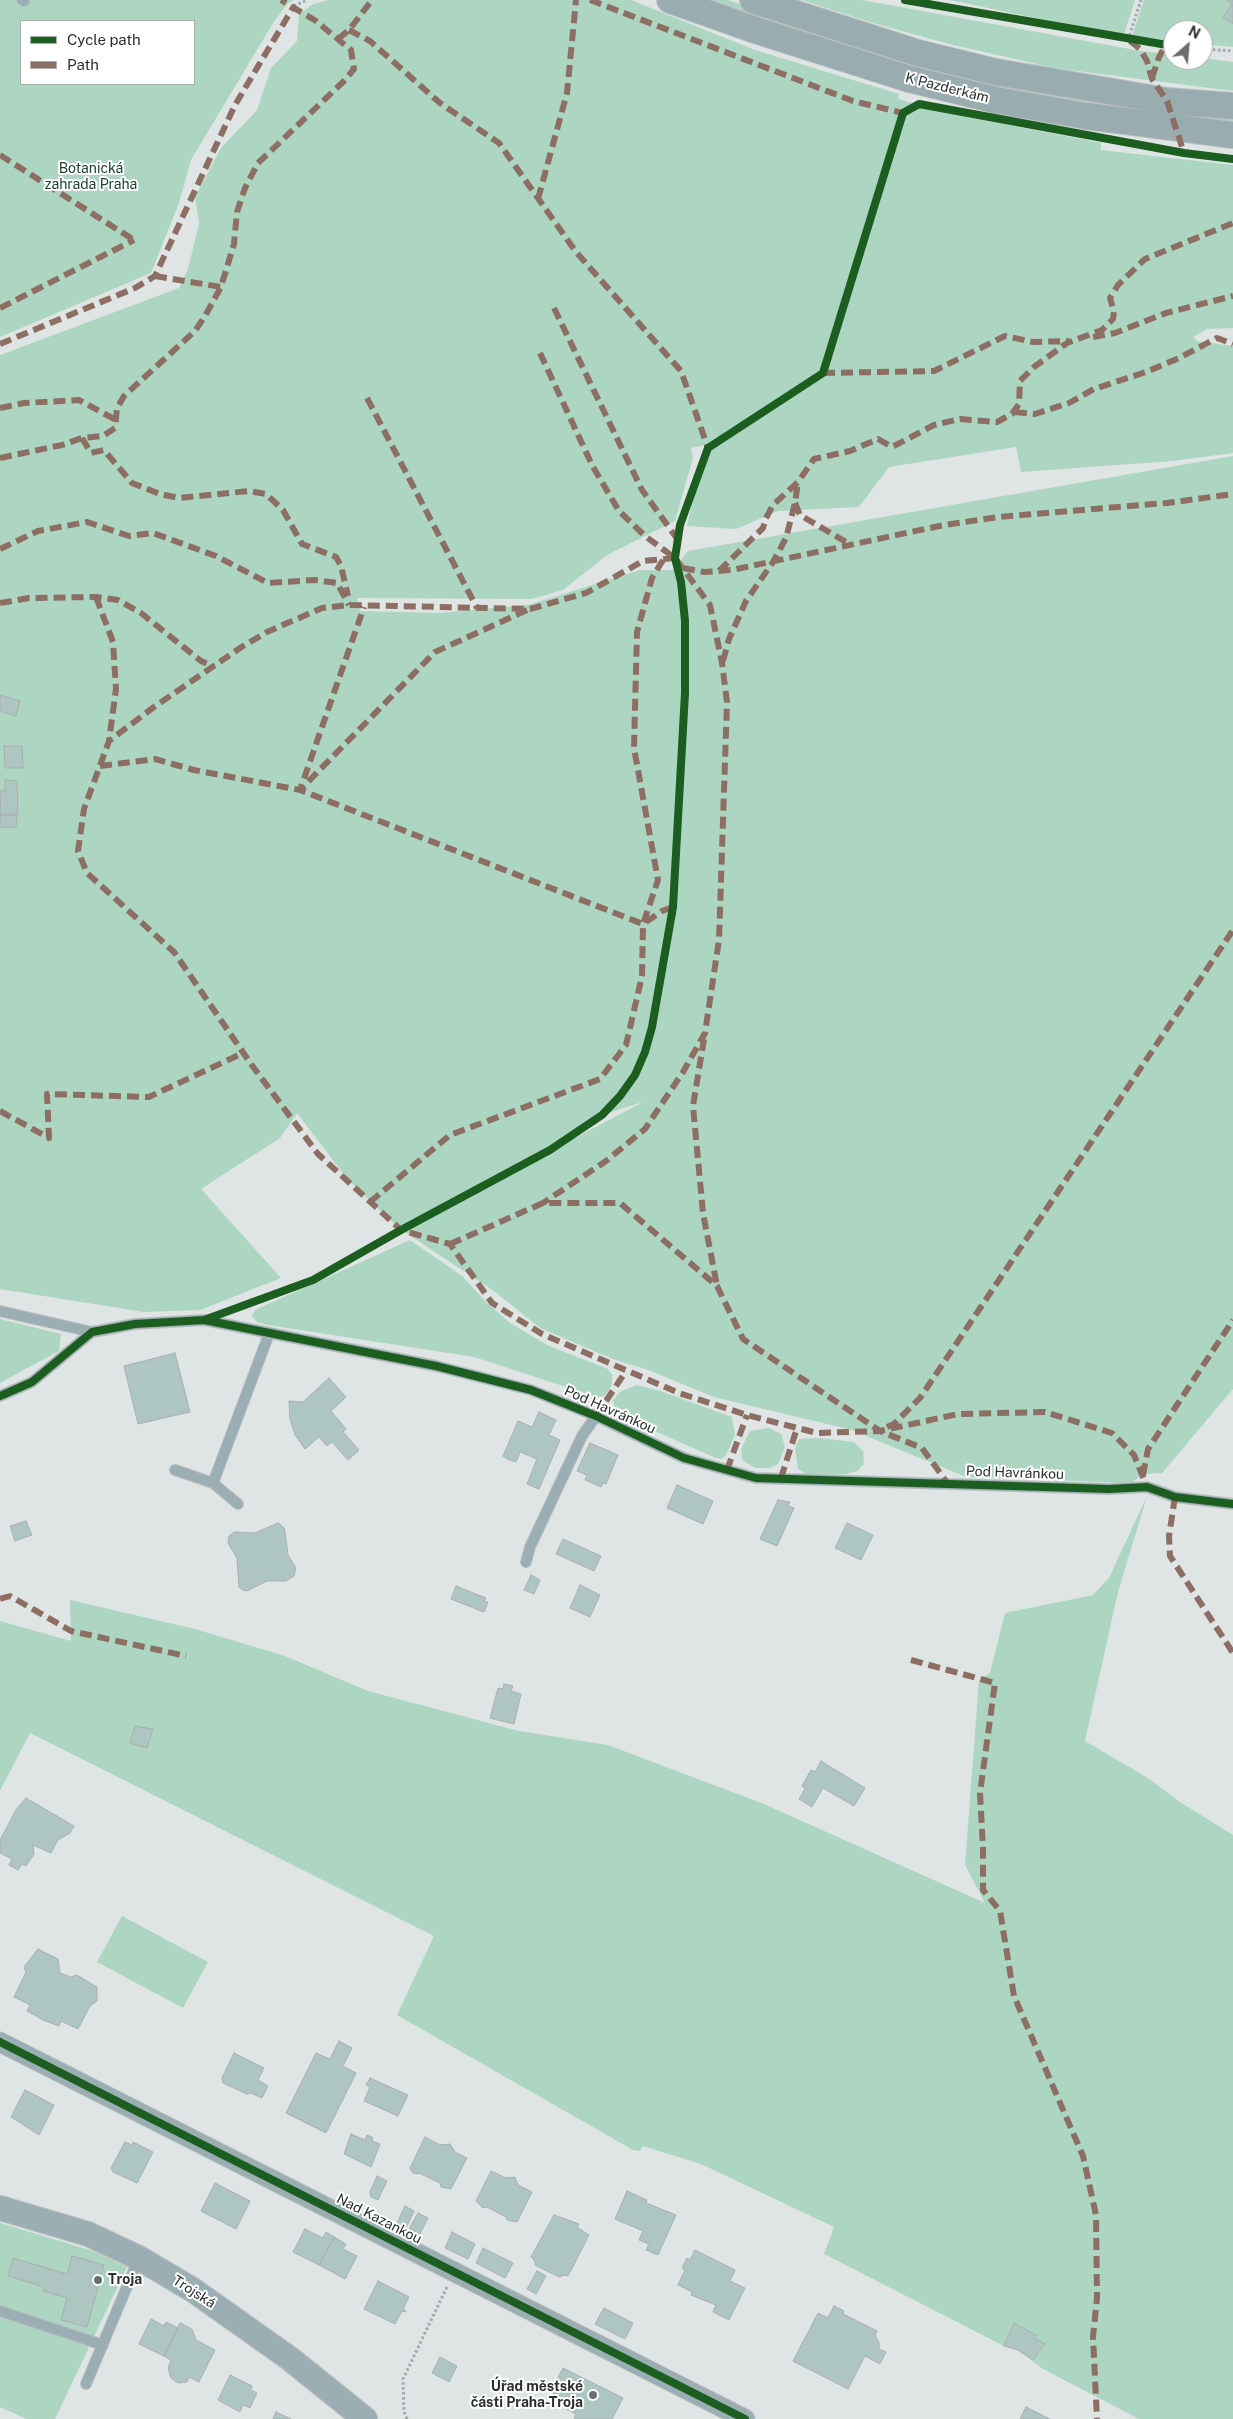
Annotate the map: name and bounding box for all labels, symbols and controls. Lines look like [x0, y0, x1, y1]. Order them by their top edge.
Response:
legend [20, 20, 195, 85]
north arrow [1163, 20, 1213, 70]
text: N [1186, 23, 1203, 42]
text: Cycle path [67, 31, 141, 48]
text: Path [67, 56, 99, 73]
street label: K Pazderkám [904, 70, 990, 106]
park label: Botanická zahrada Praha [45, 161, 137, 193]
street label: Pod Havránkou [562, 1382, 658, 1438]
street label: Pod Havránkou [966, 1463, 1064, 1483]
street label: Nad Kazankou [334, 2190, 424, 2248]
place label: Troja [108, 2272, 142, 2288]
street label: Trojská [170, 2272, 218, 2312]
marker: Troja [92, 2274, 104, 2286]
place label: Úřad městské části Praha-Troja [471, 2379, 583, 2412]
marker: Úřad městské části Praha-Troja [587, 2389, 599, 2401]

